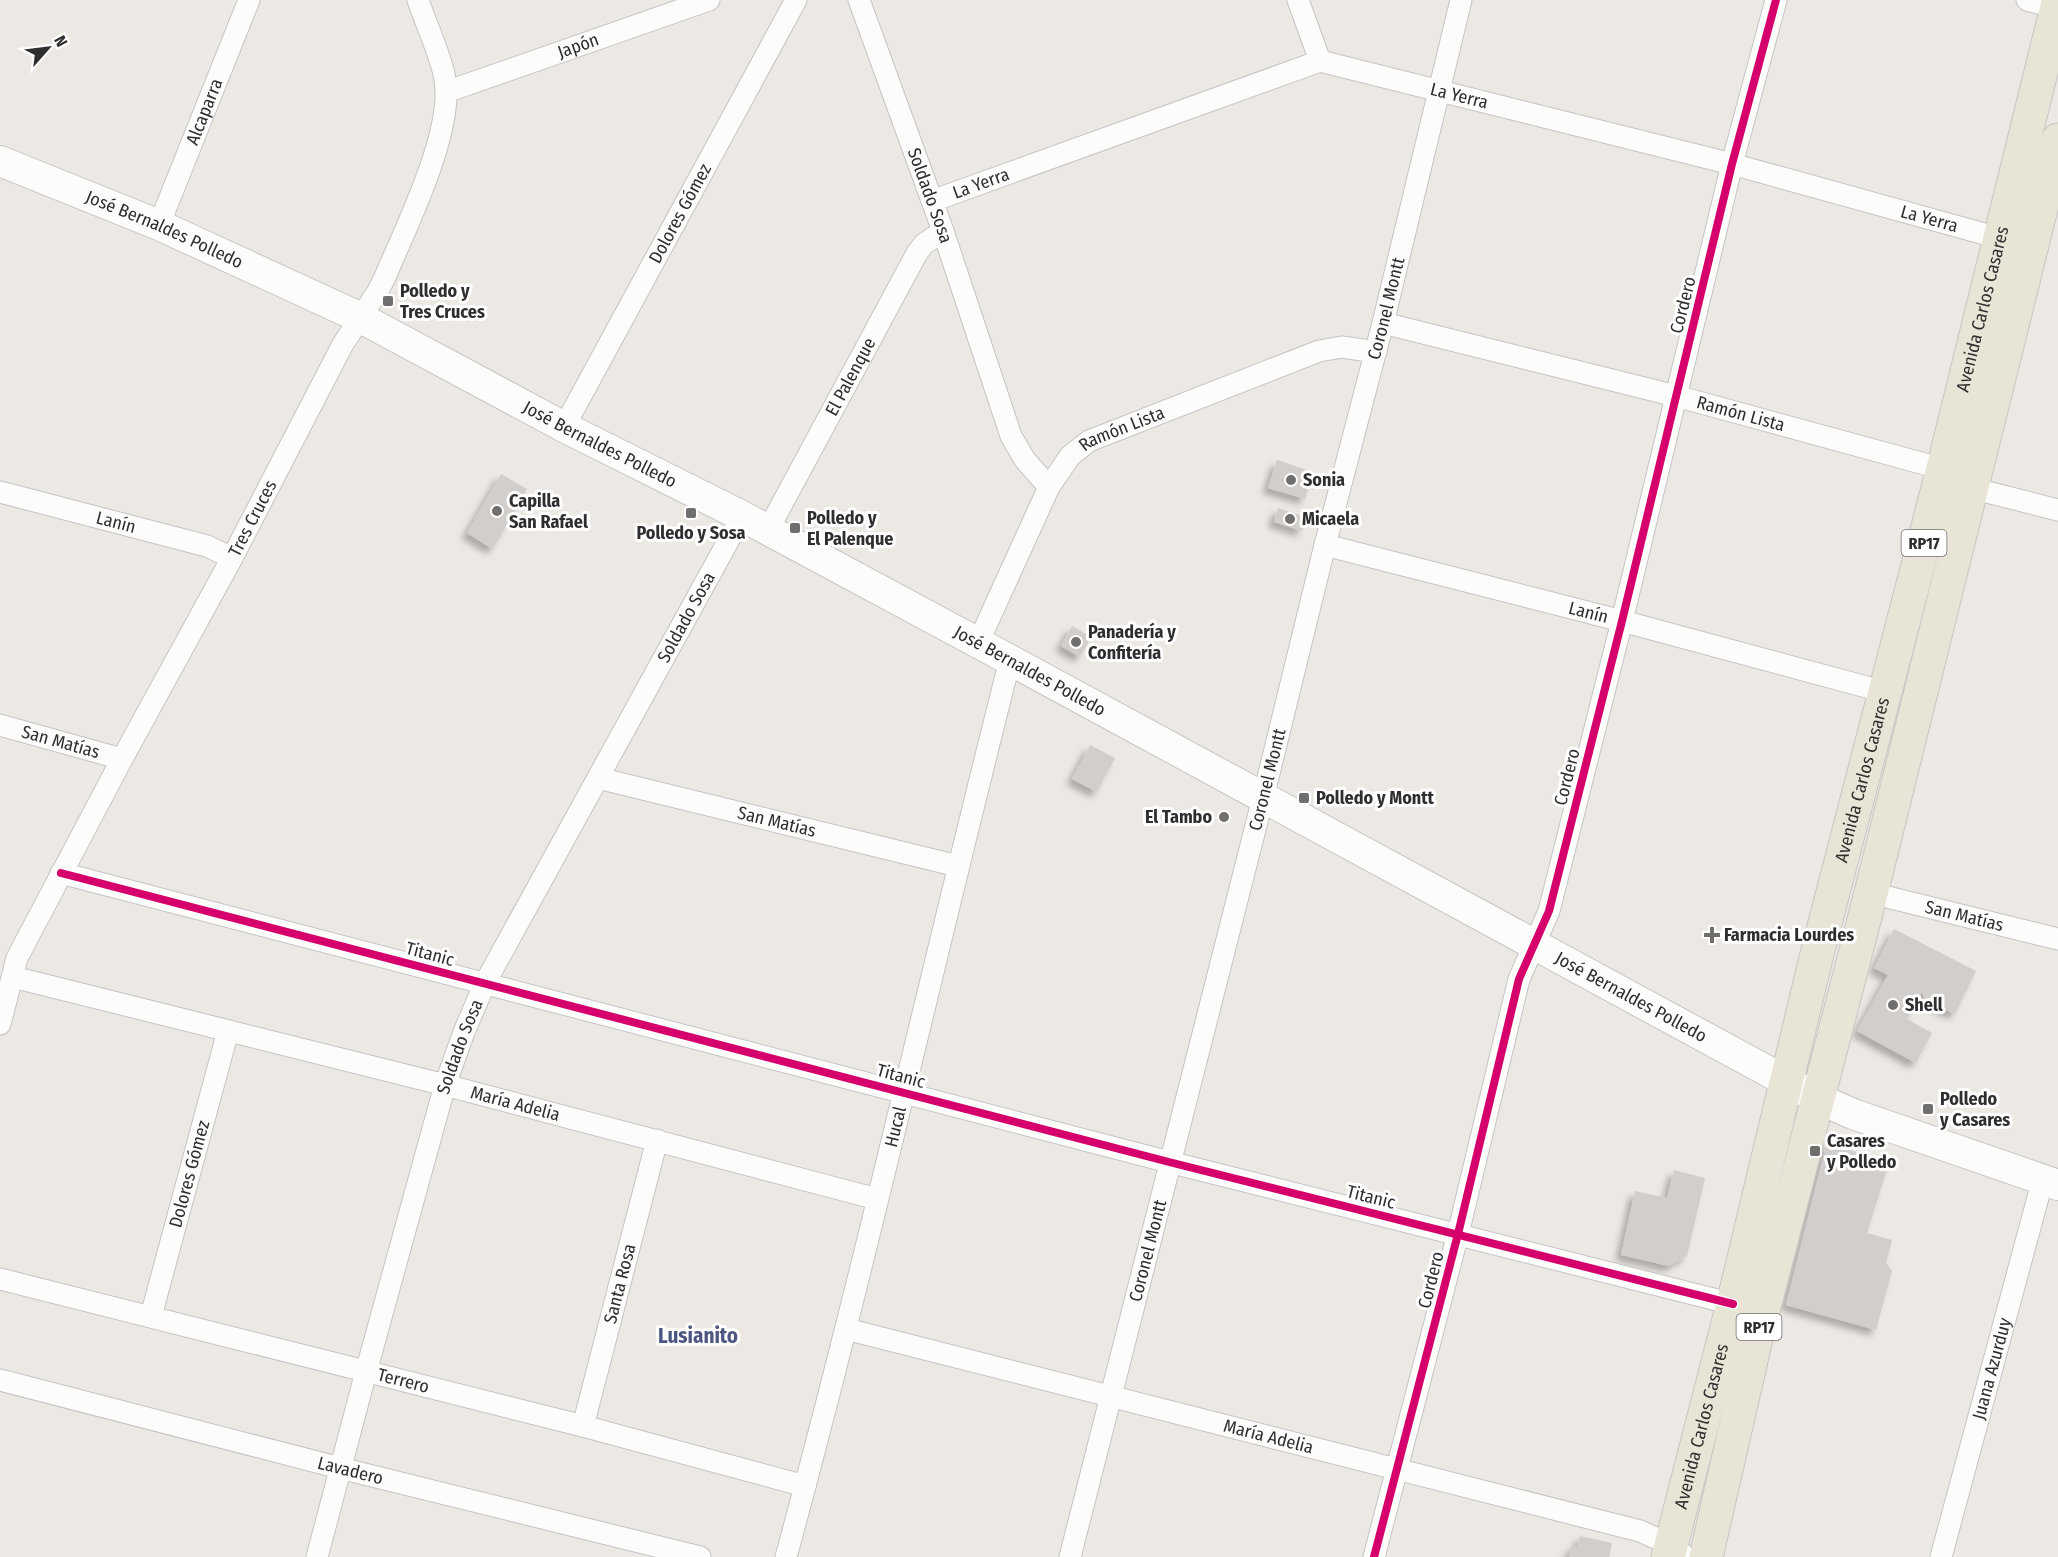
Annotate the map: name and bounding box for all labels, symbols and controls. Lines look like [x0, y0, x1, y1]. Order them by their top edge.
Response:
north arrow [18, 18, 78, 78]
street label: Japón [555, 28, 602, 63]
text: N [50, 32, 71, 50]
street label: Alcaparra [181, 75, 228, 148]
street label: La Yerra [1428, 78, 1490, 114]
street label: Soldado Sosa [903, 145, 957, 246]
street label: Dolores Gómez [644, 160, 716, 267]
street label: La Yerra [950, 163, 1012, 204]
street label: José Bernaldes Polledo [82, 186, 247, 273]
street label: La Yerra [1898, 200, 1961, 237]
street label: Avenida Carlos Casares [1951, 224, 2014, 394]
street label: Coronel Montt [1363, 255, 1409, 362]
street label: Cordero [1665, 274, 1701, 336]
place label: Polledo y Tres Cruces [400, 280, 485, 323]
marker: Polledo y Tres Cruces [381, 294, 395, 308]
street label: El Palenque [820, 334, 880, 420]
street label: Ramón Lista [1694, 391, 1787, 436]
street label: José Bernaldes Polledo [519, 396, 680, 493]
street label: Ramón Lista [1074, 401, 1168, 456]
place label: Sonia [1303, 469, 1345, 491]
marker: Sonia [1284, 473, 1298, 487]
street label: Tres Cruces [224, 476, 282, 560]
place label: Capilla San Rafael [509, 490, 588, 533]
marker: Capilla San Rafael [490, 504, 504, 518]
marker: Polledo y Sosa [684, 506, 698, 520]
street label: Lanín [94, 507, 138, 538]
place label: Polledo y El Palenque [807, 507, 893, 550]
place label: Micaela [1302, 508, 1359, 530]
marker: Micaela [1283, 512, 1297, 526]
marker: Polledo y El Palenque [788, 521, 802, 535]
place label: Polledo y Sosa [637, 522, 746, 544]
road number: RP17 [1902, 530, 1946, 556]
street label: Soldado Sosa [653, 568, 720, 666]
street label: Lanín [1566, 597, 1611, 628]
street label: José Bernaldes Polledo [950, 621, 1110, 721]
place label: Panadería y Confitería [1088, 621, 1176, 664]
marker: Panadería y Confitería [1069, 635, 1083, 649]
street label: Avenida Carlos Casares [1830, 695, 1894, 865]
street label: San Matías [19, 721, 102, 763]
street label: Coronel Montt [1244, 726, 1291, 833]
street label: Cordero [1549, 746, 1585, 808]
place label: Polledo y Montt [1316, 787, 1435, 809]
marker: Polledo y Montt [1297, 791, 1311, 805]
street label: San Matías [735, 802, 818, 842]
place label: El Tambo [1145, 806, 1212, 828]
marker: El Tambo [1217, 810, 1231, 824]
street label: San Matías [1923, 896, 2006, 936]
place label: Farmacia Lourdes [1724, 924, 1854, 946]
marker: Farmacia Lourdes [1705, 928, 1719, 942]
street label: Titanic [403, 937, 457, 971]
street label: José Bernaldes Polledo [1551, 947, 1711, 1047]
place label: Shell [1905, 994, 1943, 1016]
street label: Soldado Sosa [432, 996, 488, 1097]
marker: Shell [1886, 998, 1900, 1012]
street label: Titanic [874, 1059, 928, 1093]
street label: María Adelia [468, 1081, 563, 1126]
place label: Polledo y Casares [1939, 1088, 2010, 1131]
marker: Polledo y Casares [1921, 1102, 1935, 1116]
street label: Hucal [880, 1104, 911, 1149]
street label: Dolores Gómez [164, 1118, 214, 1230]
place label: Casares y Polledo [1826, 1130, 1897, 1173]
marker: Casares y Polledo [1808, 1144, 1822, 1158]
street label: Titanic [1344, 1180, 1398, 1214]
street label: Coronel Montt [1124, 1197, 1171, 1304]
street label: Santa Rosa [599, 1241, 641, 1326]
street label: Cordero [1413, 1249, 1449, 1311]
road number: RP17 [1736, 1314, 1782, 1340]
street label: Juana Azurduy [1968, 1315, 2016, 1422]
district label: Lusianito [658, 1323, 738, 1349]
street label: Avenida Carlos Casares [1670, 1341, 1733, 1511]
street label: Terrero [375, 1364, 432, 1398]
street label: María Adelia [1221, 1415, 1316, 1459]
street label: Lavadero [315, 1452, 386, 1489]

